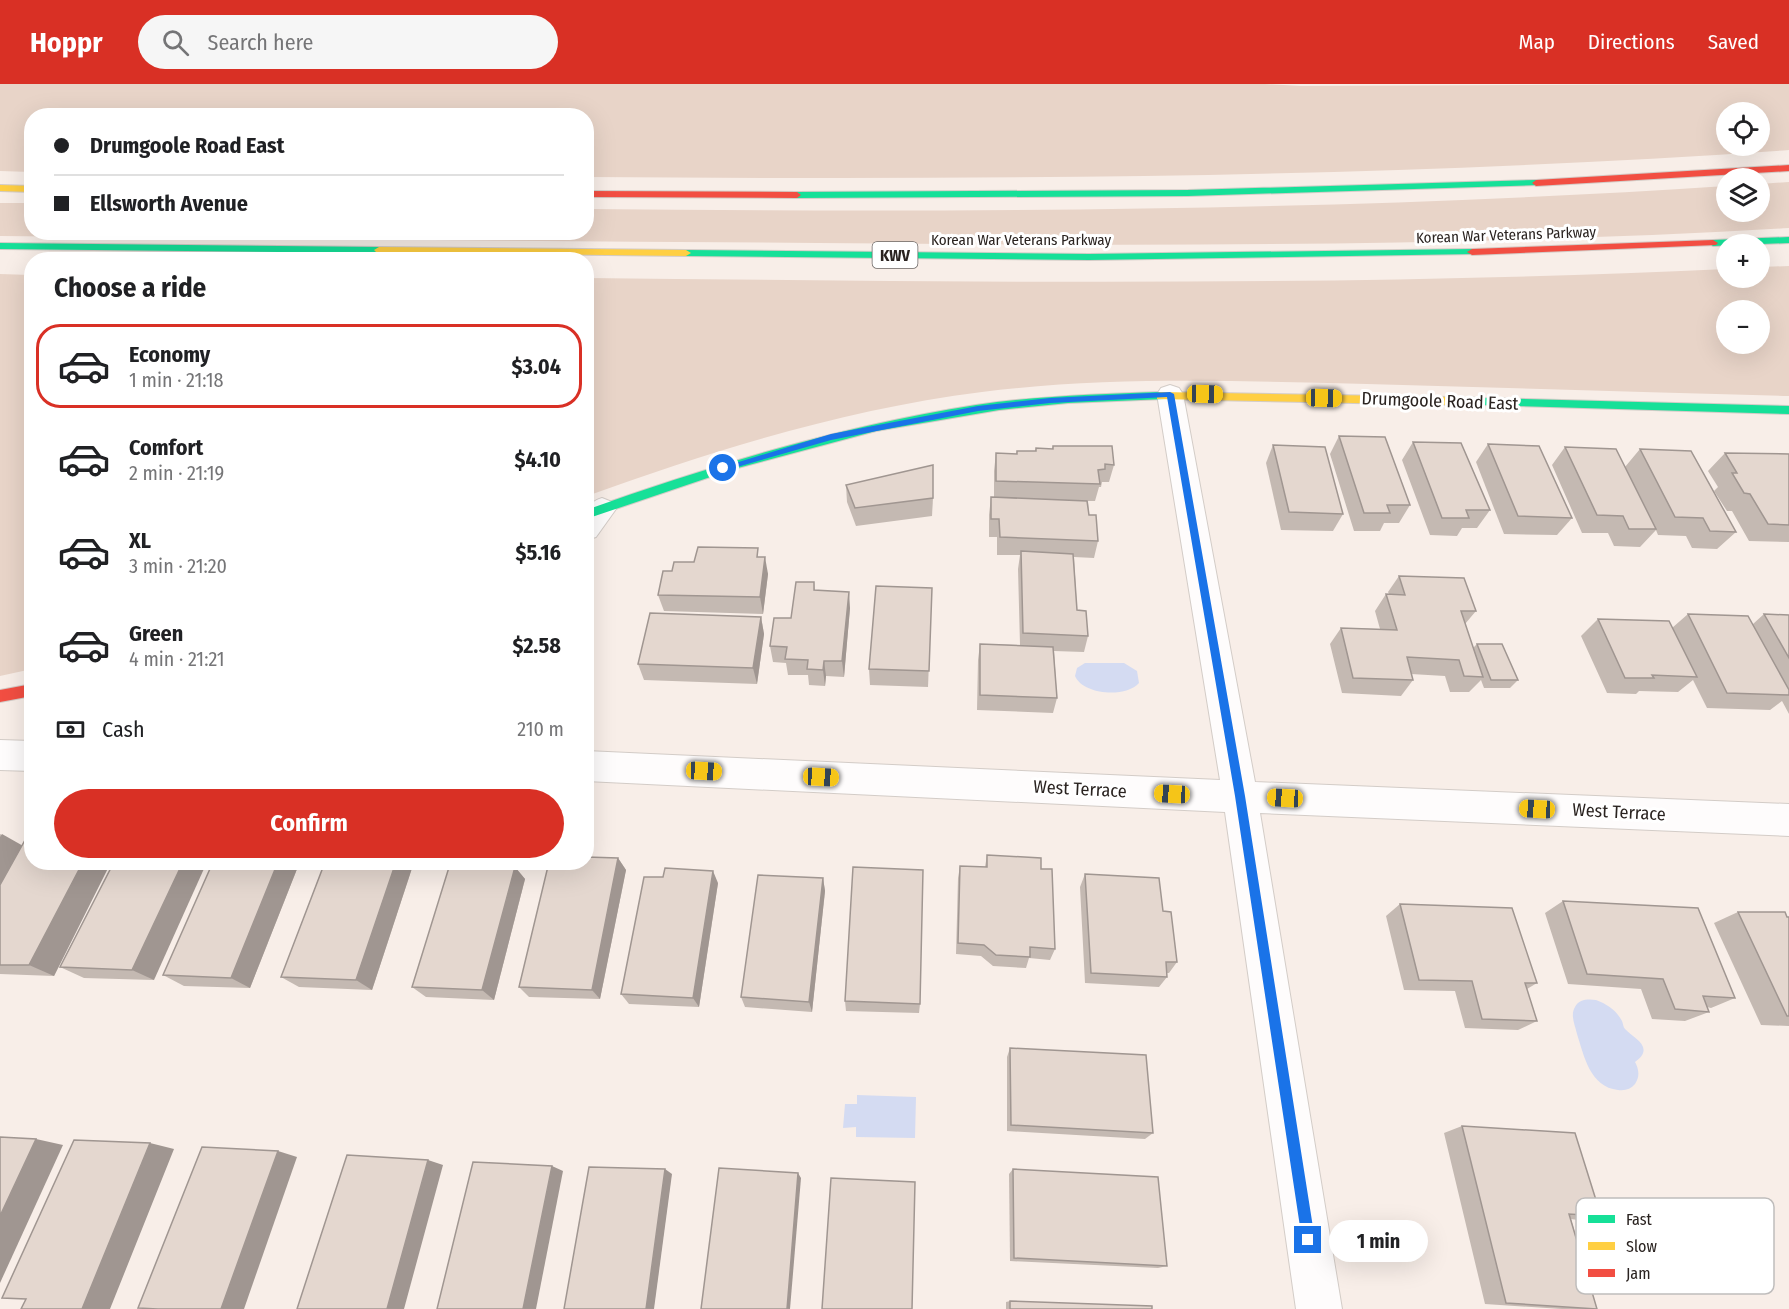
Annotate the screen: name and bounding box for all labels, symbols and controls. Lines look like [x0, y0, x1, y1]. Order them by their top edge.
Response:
search box [138, 15, 558, 69]
text: Hoppr [30, 26, 102, 59]
icon: search [159, 26, 192, 59]
text: Search here [207, 29, 313, 56]
text: Map [1518, 29, 1555, 55]
text: Directions [1588, 29, 1675, 55]
text: Saved [1708, 29, 1759, 55]
map controls [1716, 102, 1770, 354]
button: locate [1716, 102, 1770, 156]
text: Drumgoole Road East [90, 132, 284, 159]
button: layers [1716, 168, 1770, 222]
text: Ellsworth Avenue [90, 190, 248, 217]
street label: Korean War Veterans Parkway [1416, 223, 1597, 247]
street label: Korean War Veterans Parkway [931, 231, 1111, 249]
button: + [1716, 234, 1770, 288]
road number: KWV [872, 242, 918, 268]
text: Choose a ride [54, 272, 206, 304]
button: − [1716, 300, 1770, 354]
icon: car [57, 339, 111, 393]
text: Economy [129, 341, 210, 368]
text: $3.04 [512, 353, 561, 380]
text: 1 min · 21:18 [129, 368, 224, 392]
car [1187, 385, 1223, 403]
street label: Drumgoole Road East [1361, 387, 1519, 415]
car [1306, 389, 1342, 407]
icon: car [57, 432, 111, 486]
text: Comfort [129, 434, 203, 461]
text: $4.10 [515, 446, 561, 473]
route start [709, 454, 736, 481]
text: 2 min · 21:19 [129, 461, 224, 485]
icon: car [57, 525, 111, 579]
text: XL [129, 527, 151, 554]
text: $5.16 [516, 539, 561, 566]
text: 3 min · 21:20 [129, 554, 227, 578]
icon: car [57, 618, 111, 672]
text: Green [129, 620, 183, 647]
text: $2.58 [512, 632, 561, 659]
text: 4 min · 21:21 [129, 647, 225, 671]
icon: cash [54, 713, 87, 746]
text: Cash [102, 716, 145, 743]
text: 210 m [517, 717, 564, 741]
car [686, 761, 722, 781]
car [803, 767, 839, 787]
street label: West Terrace [1033, 776, 1127, 802]
car [1154, 784, 1190, 804]
car [1267, 788, 1303, 808]
button: Confirm [54, 789, 564, 858]
car [1519, 799, 1555, 819]
street label: West Terrace [1572, 799, 1666, 825]
legend [1576, 1198, 1774, 1294]
text: Fast [1626, 1210, 1653, 1229]
callout: 1 min [1329, 1219, 1428, 1261]
route end [1294, 1226, 1321, 1253]
text: 1 min [1357, 1229, 1400, 1253]
text: Slow [1626, 1237, 1657, 1256]
text: Jam [1626, 1264, 1651, 1283]

